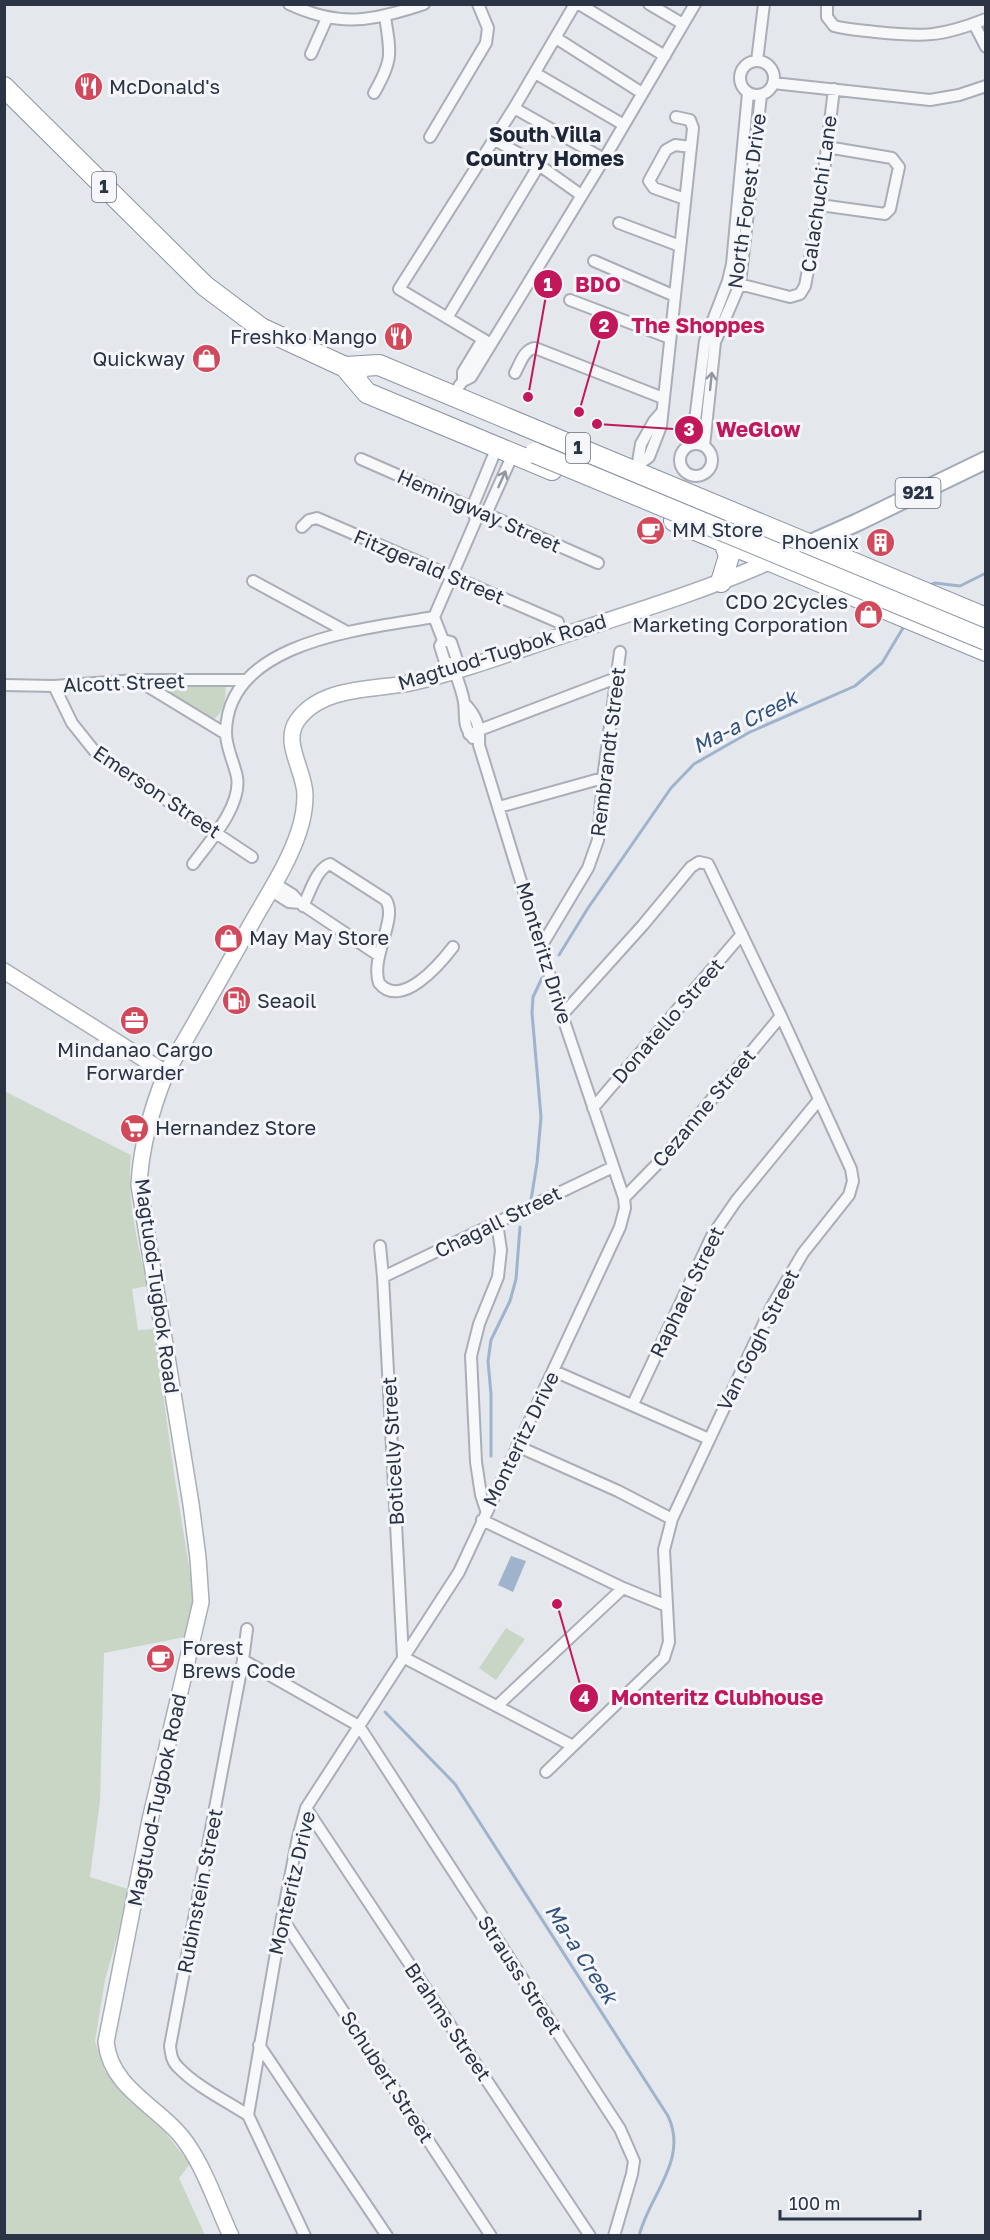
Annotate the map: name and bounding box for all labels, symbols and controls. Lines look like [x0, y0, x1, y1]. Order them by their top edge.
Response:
restaurant icon: McDonald's [72, 71, 104, 103]
place label: McDonald's [109, 74, 220, 98]
street label: North Forest Drive [722, 112, 770, 290]
street label: Calachuchi Lane [795, 114, 841, 274]
district label: South Villa Country Homes [466, 121, 625, 171]
road number: 1 [92, 172, 116, 202]
callout: BDO [533, 265, 633, 304]
text: BDO [575, 271, 621, 297]
text: 1 [543, 273, 553, 295]
callout: The Shoppes [589, 306, 777, 345]
text: The Shoppes [631, 312, 765, 338]
text: 2 [599, 314, 610, 336]
restaurant icon: Freshko Mango [382, 321, 414, 353]
place label: Freshko Mango [230, 324, 377, 348]
shop icon: Quickway [190, 343, 222, 375]
place label: Quickway [92, 346, 185, 370]
one-way arrow [706, 372, 717, 392]
callout: WeGlow [674, 410, 812, 449]
text: WeGlow [716, 416, 801, 442]
text: 3 [684, 418, 695, 440]
road number: 1 [566, 433, 590, 463]
street label: Hemingway Street [394, 463, 565, 557]
one-way arrow [497, 471, 508, 489]
road number: 921 [896, 478, 940, 508]
cafe icon: MM Store [635, 514, 667, 546]
place label: MM Store [672, 517, 763, 541]
street label: Fitzgerald Street [350, 524, 508, 609]
building icon: Phoenix [864, 526, 896, 558]
place label: Phoenix [781, 529, 859, 553]
place label: CDO 2Cycles Marketing Corporation [632, 589, 848, 636]
shop icon: CDO 2Cycles Marketing Corporation [853, 598, 885, 630]
street label: Magtuod-Tugbok Road [395, 608, 609, 694]
street label: Rembrandt Street [585, 666, 629, 838]
street label: Alcott Street [63, 668, 185, 696]
water label: Ma-a Creek [688, 683, 803, 758]
street label: Emerson Street [89, 740, 226, 843]
street label: Monteritz Drive [512, 879, 578, 1027]
shop icon: May May Store [212, 922, 244, 954]
place label: May May Store [249, 925, 389, 949]
street label: Donatello Street [606, 953, 728, 1088]
fuel station icon: Seaoil [220, 985, 252, 1017]
place label: Seaoil [257, 988, 316, 1012]
office icon: Mindanao Cargo Forwarder [119, 1004, 151, 1036]
place label: Mindanao Cargo Forwarder [57, 1037, 213, 1084]
street label: Cezanne Street [647, 1043, 760, 1171]
supermarket icon: Hernandez Store [118, 1112, 150, 1144]
place label: Hernandez Store [155, 1115, 316, 1139]
street label: Magtuod-Tugbok Road [131, 1177, 185, 1395]
street label: Chagall Street [430, 1180, 565, 1262]
street label: Raphael Street [644, 1222, 728, 1361]
street label: Van Gogh Street [711, 1265, 803, 1414]
street label: Monteritz Drive [477, 1367, 563, 1510]
street label: Boticelly Street [376, 1376, 408, 1526]
place label: Forest Brews Code [182, 1635, 296, 1682]
cafe icon: Forest Brews Code [145, 1643, 177, 1675]
callout: Monteritz Clubhouse [569, 1678, 836, 1717]
text: Monteritz Clubhouse [611, 1684, 823, 1710]
text: 4 [578, 1686, 590, 1708]
street label: Magtuod-Tugbok Road [122, 1691, 190, 1908]
street label: Rubinstein Street [171, 1806, 227, 1975]
street label: Monteritz Drive [263, 1808, 319, 1957]
water label: Ma-a Creek [540, 1899, 625, 2010]
street label: Strauss Street [474, 1911, 568, 2038]
street label: Brahms Street [401, 1958, 497, 2085]
street label: Schubert Street [336, 2006, 439, 2147]
scale bar [780, 2183, 920, 2221]
text: 100 m [789, 2192, 840, 2214]

